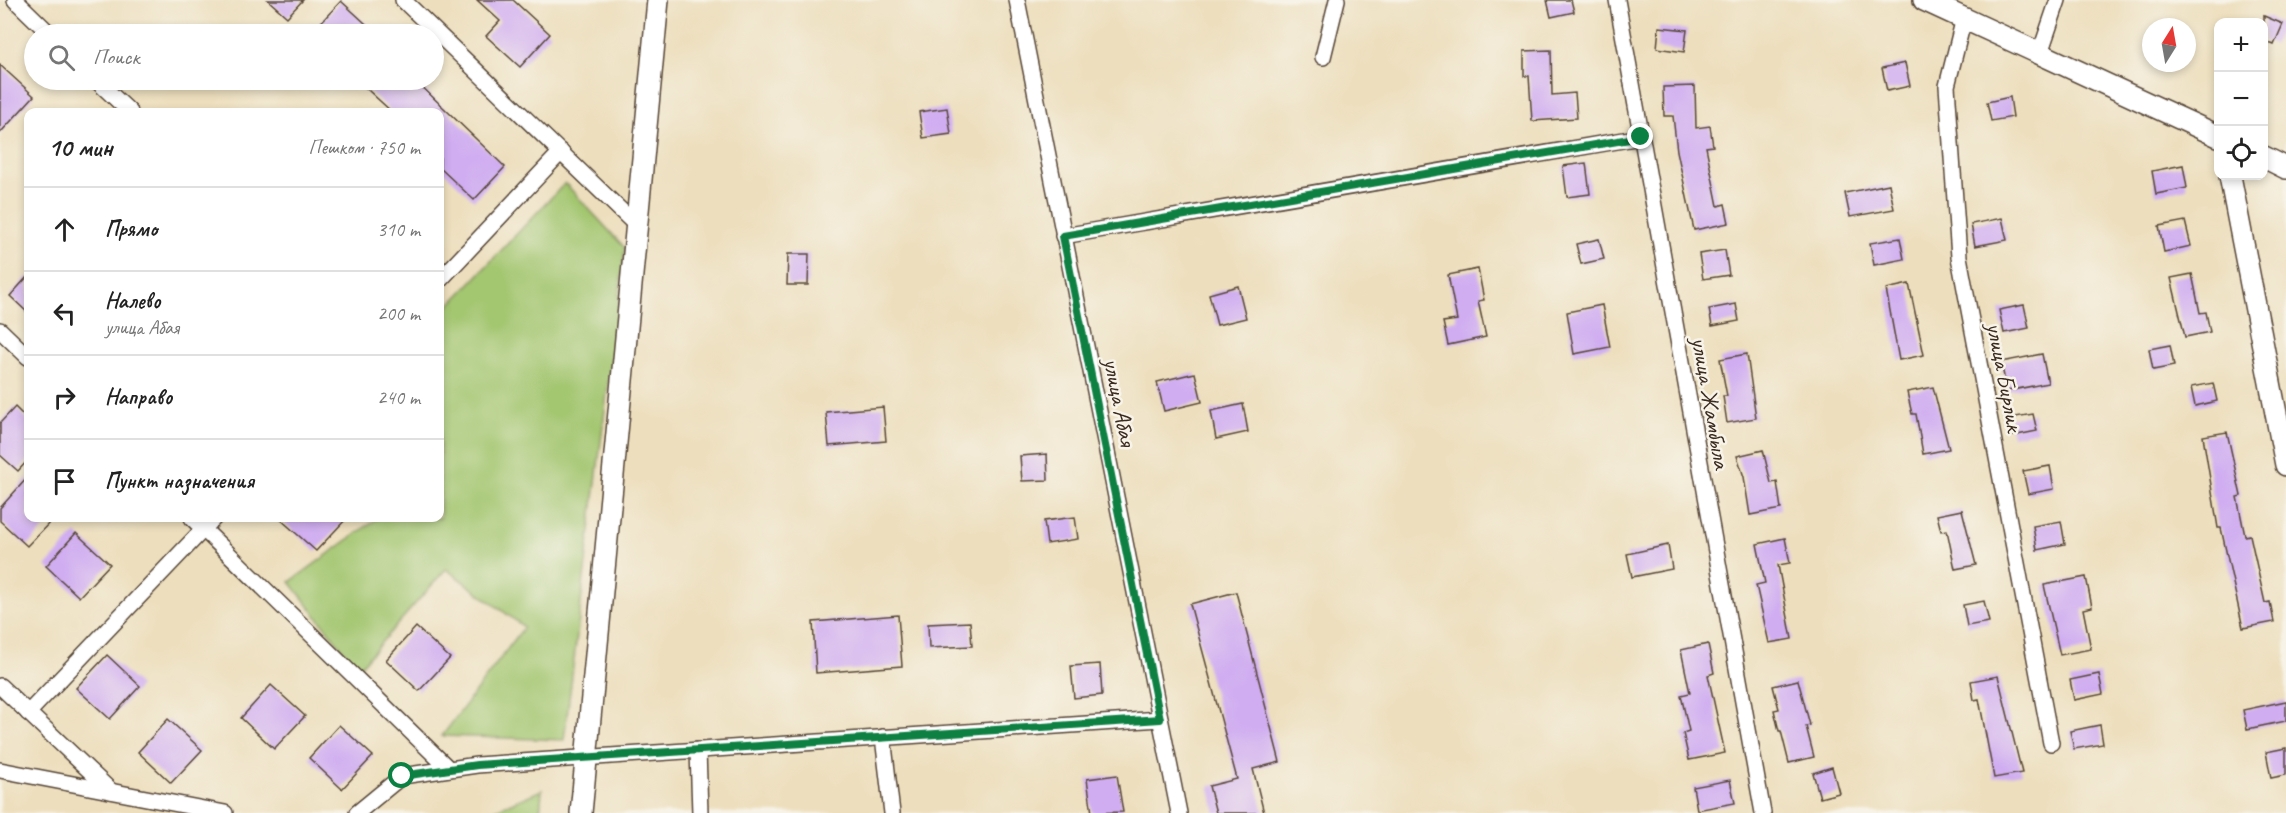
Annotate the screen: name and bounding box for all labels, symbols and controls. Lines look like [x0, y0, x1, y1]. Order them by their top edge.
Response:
north arrow [2142, 18, 2196, 72]
map controls [2214, 18, 2268, 180]
button: + [2214, 18, 2268, 72]
search box [24, 24, 444, 90]
icon: search [45, 41, 78, 74]
text: Поиск [93, 43, 139, 71]
button: − [2214, 72, 2268, 126]
route end [1627, 123, 1653, 149]
button: locate [2214, 126, 2268, 180]
text: 10 мин [48, 131, 113, 164]
text: Пешком · 750 m [308, 135, 420, 160]
icon: ahead [48, 213, 81, 246]
text: Прямо [105, 215, 157, 243]
text: 310 m [377, 217, 420, 242]
text: Налево [105, 287, 161, 315]
icon: left [48, 297, 81, 330]
text: 200 m [377, 301, 420, 326]
text: улица Абая [105, 315, 179, 340]
street label: улица Бирлик [1979, 318, 2031, 436]
street label: улица Жамбыла [1684, 333, 1738, 473]
street label: улица Абая [1096, 354, 1143, 450]
icon: right [48, 381, 81, 414]
text: Направо [105, 383, 172, 411]
text: 240 m [377, 385, 420, 410]
icon: arrive [48, 465, 81, 498]
text: Пункт назначения [105, 467, 254, 495]
route start [388, 762, 414, 788]

